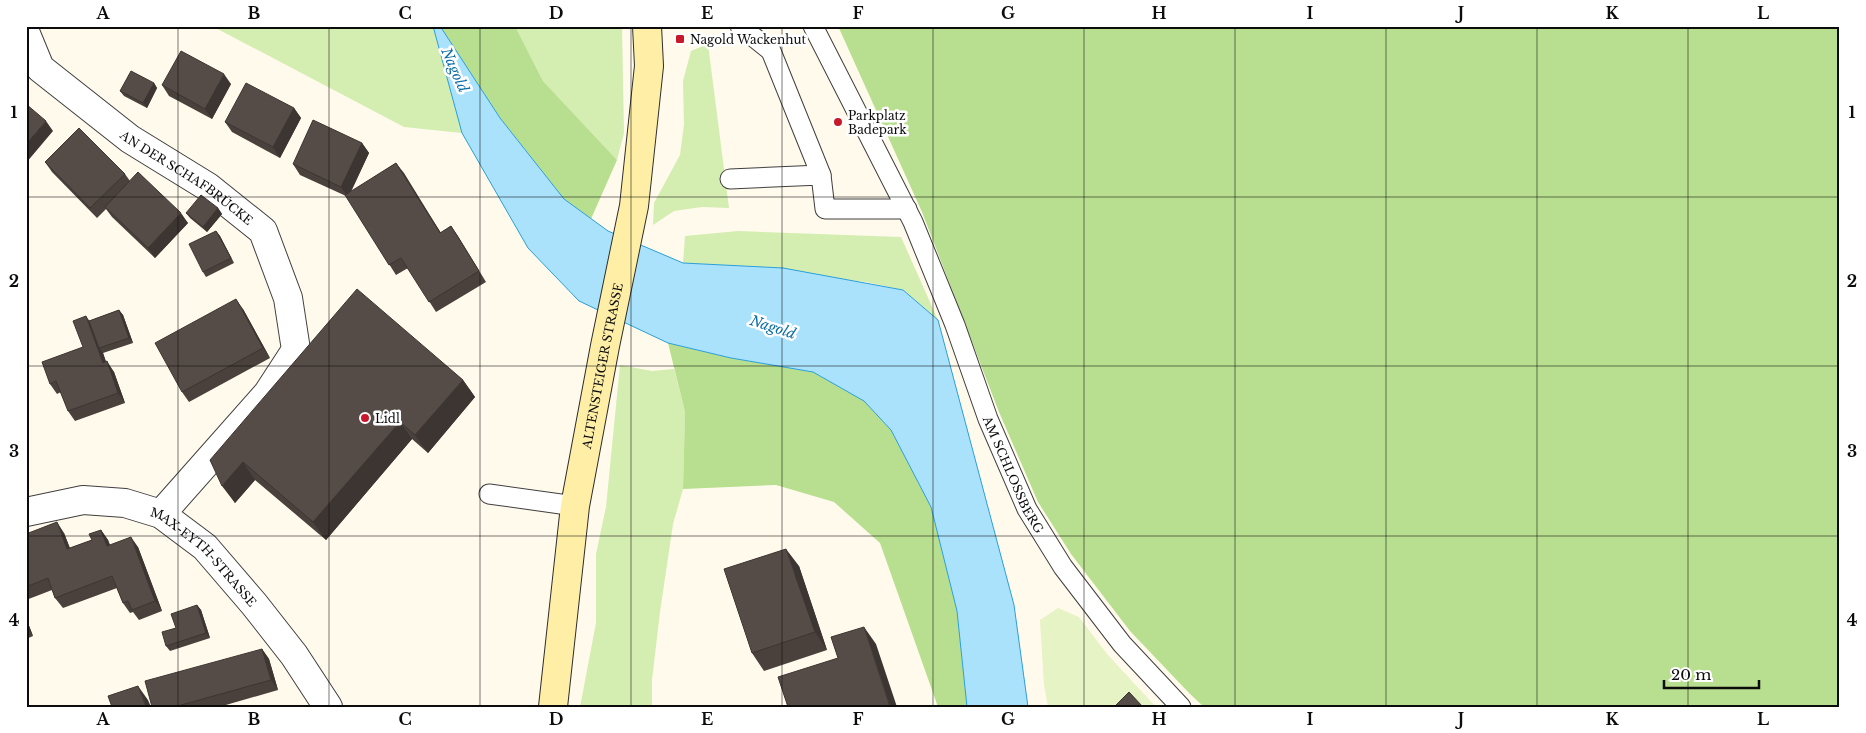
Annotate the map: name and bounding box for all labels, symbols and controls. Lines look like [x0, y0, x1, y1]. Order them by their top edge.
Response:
text: A [96, 3, 111, 23]
text: B [248, 3, 261, 23]
text: C [398, 3, 412, 23]
text: D [549, 3, 563, 23]
text: E [701, 3, 713, 23]
text: F [852, 3, 864, 23]
text: G [1001, 3, 1015, 23]
text: H [1151, 3, 1167, 23]
text: I [1307, 3, 1314, 23]
text: J [1455, 3, 1464, 23]
text: K [1605, 3, 1619, 23]
text: L [1757, 3, 1769, 23]
place label: Nagold Wackenhut [690, 32, 806, 47]
marker: Nagold Wackenhut [674, 33, 686, 45]
water label: Nagold [437, 44, 473, 96]
text: 1 [11, 102, 18, 122]
text: 1 [1849, 102, 1856, 122]
place label: Parkplatz Badepark [848, 108, 907, 137]
marker: Parkplatz Badepark [832, 116, 844, 128]
street label: AN DER SCHAFBRÜCKE [117, 126, 256, 228]
text: 2 [9, 271, 19, 291]
text: 2 [1847, 271, 1857, 291]
street label: ALTENSTEIGER STRASSE [578, 281, 625, 451]
water label: Nagold [747, 311, 799, 343]
place label: Lidl [375, 411, 400, 426]
marker: Lidl [359, 412, 371, 424]
street label: AM SCHLOSSBERG [980, 413, 1048, 536]
text: 3 [9, 441, 19, 461]
text: 3 [1847, 441, 1857, 461]
street label: MAX-EYTH-STRASSE [149, 504, 260, 609]
text: 4 [9, 610, 19, 630]
text: 4 [1847, 610, 1857, 630]
scale bar [1664, 658, 1758, 690]
text: 20 m [1671, 665, 1711, 684]
text: A [96, 709, 111, 729]
text: B [248, 709, 261, 729]
text: C [398, 709, 412, 729]
text: D [549, 709, 563, 729]
text: E [701, 709, 713, 729]
text: F [852, 709, 864, 729]
text: G [1001, 709, 1015, 729]
text: H [1151, 709, 1167, 729]
text: I [1307, 709, 1314, 729]
text: J [1455, 709, 1464, 729]
text: K [1605, 709, 1619, 729]
text: L [1757, 709, 1769, 729]

